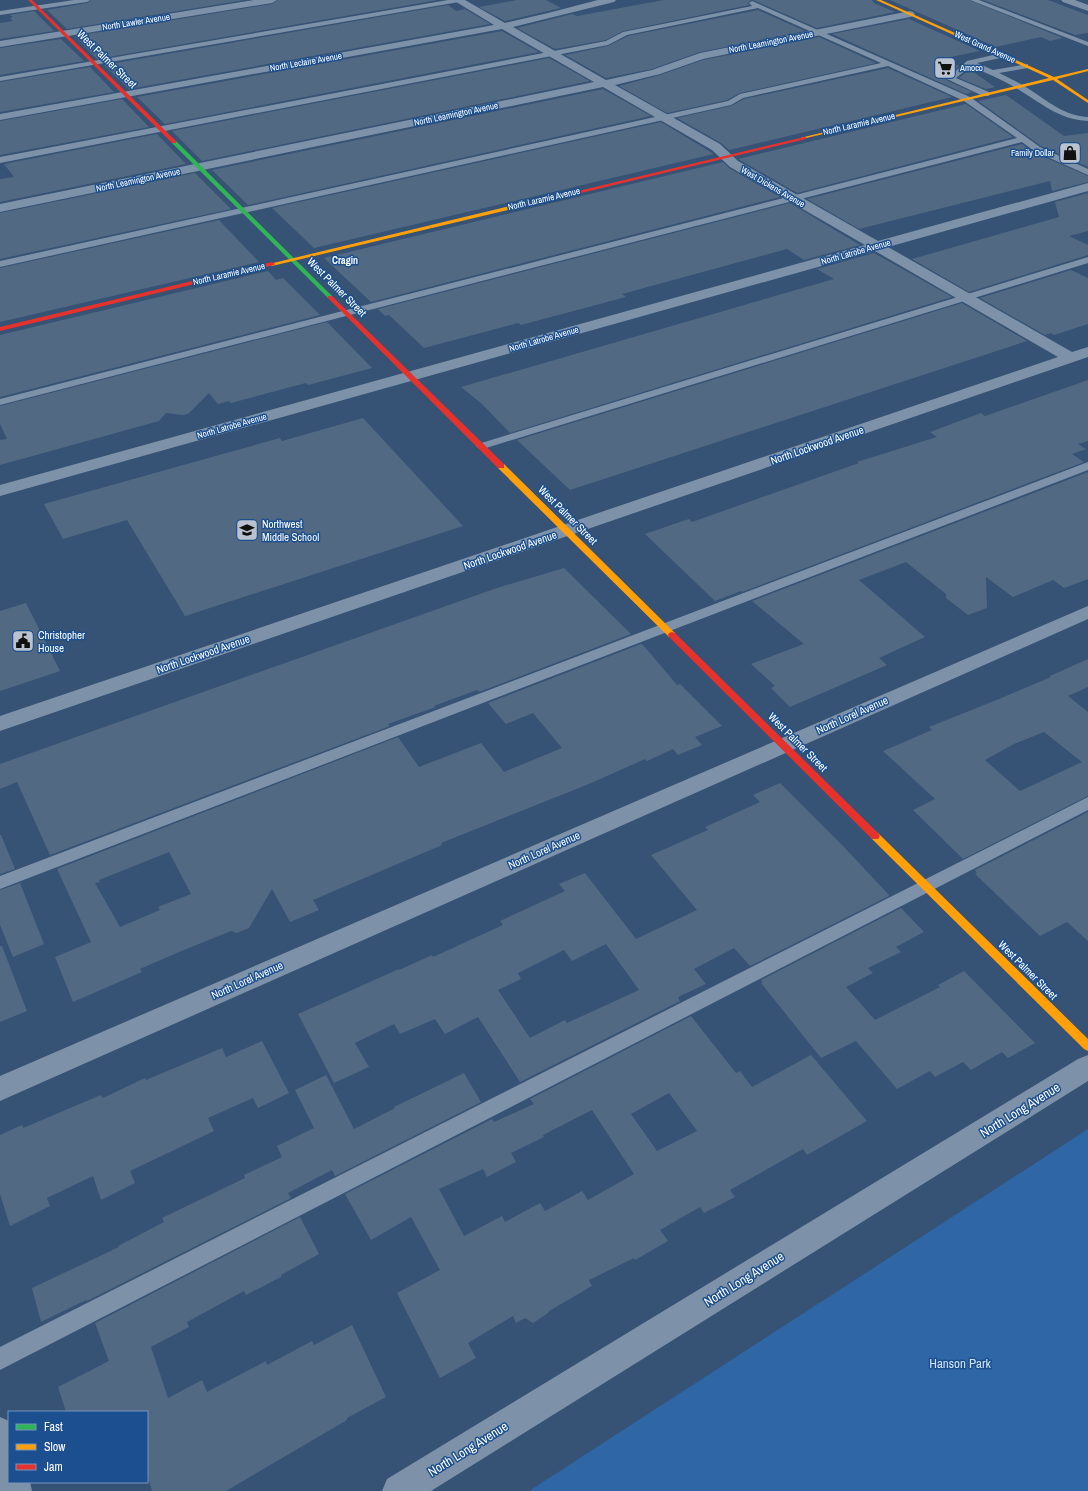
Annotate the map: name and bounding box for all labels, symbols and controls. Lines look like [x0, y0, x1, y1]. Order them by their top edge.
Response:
street label: North Lawler Avenue [101, 11, 171, 33]
street label: West Palmer Street [74, 27, 140, 91]
street label: North Leamington Avenue [728, 28, 814, 56]
street label: West Grand Avenue [952, 28, 1018, 66]
street label: North Leclaire Avenue [269, 50, 343, 74]
supermarket icon: Amoco [932, 55, 958, 81]
place label: Amoco [959, 62, 983, 74]
street label: North Leamington Avenue [413, 99, 499, 129]
street label: North Laramie Avenue [822, 110, 896, 138]
shop icon: Family Dollar [1057, 140, 1083, 166]
place label: Family Dollar [1011, 147, 1055, 159]
street label: West Dickens Avenue [739, 164, 807, 210]
street label: North Leamington Avenue [95, 165, 181, 195]
street label: North Laramie Avenue [507, 185, 581, 213]
street label: North Latrobe Avenue [820, 236, 892, 268]
street label: West Palmer Street [304, 254, 370, 320]
district label: Cragin [332, 254, 358, 267]
street label: North Laramie Avenue [192, 260, 266, 288]
street label: North Latrobe Avenue [508, 323, 580, 355]
street label: North Latrobe Avenue [196, 410, 268, 442]
street label: North Lockwood Avenue [769, 422, 865, 468]
street label: West Palmer Street [535, 482, 601, 548]
school or university icon: Northwest Middle School [234, 517, 260, 543]
place label: Northwest Middle School [262, 517, 319, 544]
street label: North Lockwood Avenue [462, 527, 558, 573]
public building icon: Christopher House [10, 628, 36, 654]
place label: Christopher House [38, 628, 85, 655]
street label: North Lockwood Avenue [155, 631, 251, 677]
street label: North Lorel Avenue [814, 693, 890, 737]
street label: West Palmer Street [765, 709, 831, 775]
street label: North Lorel Avenue [506, 828, 582, 872]
street label: West Palmer Street [995, 937, 1061, 1003]
street label: North Lorel Avenue [209, 958, 285, 1002]
street label: North Long Avenue [977, 1079, 1063, 1141]
street label: North Long Avenue [701, 1248, 787, 1310]
park label: Hanson Park [929, 1355, 991, 1372]
legend [8, 1411, 148, 1483]
street label: North Long Avenue [425, 1418, 511, 1480]
text: Fast [44, 1419, 63, 1435]
text: Slow [44, 1439, 66, 1455]
text: Jam [44, 1459, 63, 1475]

